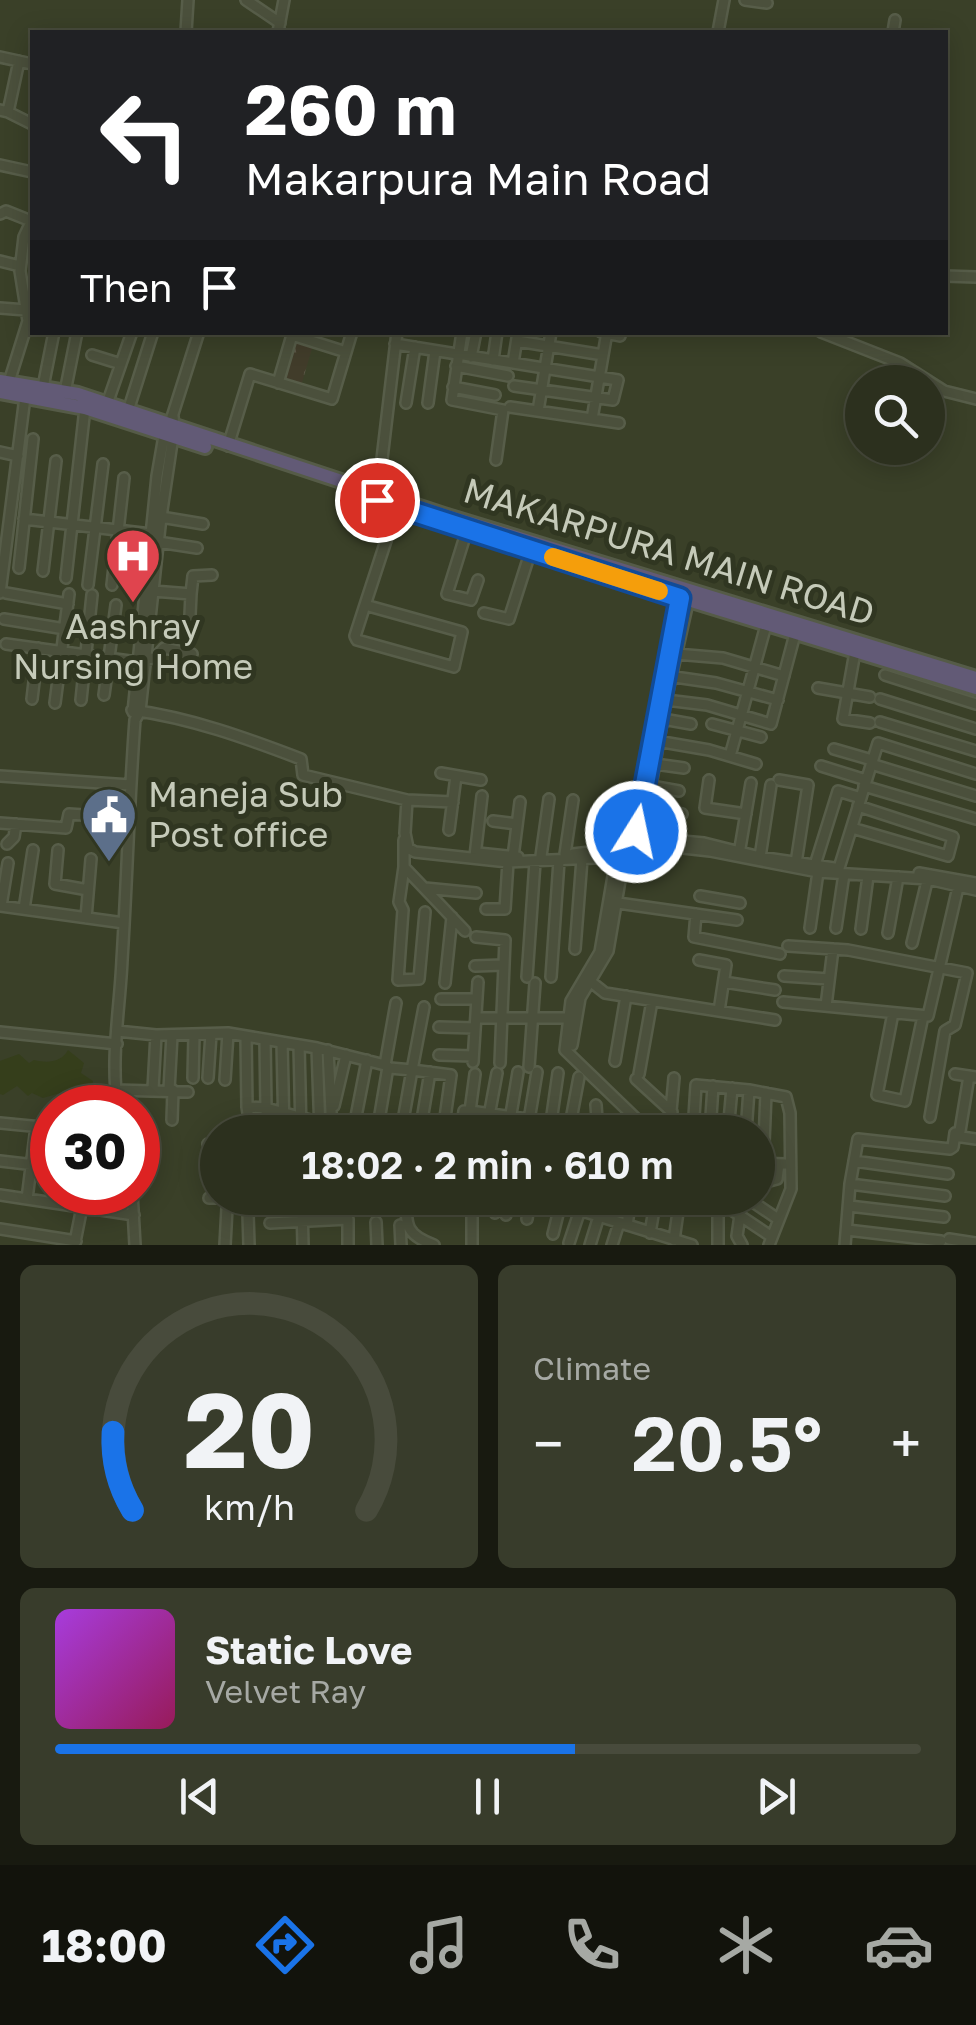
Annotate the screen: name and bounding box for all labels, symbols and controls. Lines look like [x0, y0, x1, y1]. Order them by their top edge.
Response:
text: 260 m [245, 66, 456, 150]
icon: left [80, 70, 210, 200]
text: Makarpura Main Road [245, 151, 711, 205]
icon: arrive [192, 260, 247, 315]
text: Then [80, 265, 172, 310]
map controls [845, 365, 945, 465]
button: search [845, 365, 945, 465]
pin [335, 458, 420, 543]
street label: MAKARPURA MAIN ROAD [459, 469, 880, 634]
icon: arrive [350, 473, 405, 528]
hospital icon: Aashray Nursing Home [103, 526, 163, 605]
place label: Aashray Nursing Home [13, 605, 253, 687]
place label: Maneja Sub Post office [148, 773, 343, 855]
position arrow [584, 780, 688, 884]
public building icon: Maneja Sub Post office [79, 785, 139, 864]
speed limit sign: 30 [30, 1085, 160, 1215]
text: 18:02 · 2 min · 610 m [301, 1142, 674, 1187]
text: Climate [533, 1349, 651, 1387]
text: 20 [183, 1366, 315, 1491]
text: 20.5° [632, 1397, 822, 1488]
text: − [533, 1410, 563, 1476]
text: + [891, 1410, 921, 1476]
text: km/h [204, 1485, 294, 1528]
text: Static Love [205, 1627, 412, 1672]
text: Velvet Ray [205, 1672, 366, 1710]
icon: previous [172, 1769, 227, 1824]
icon: pause [460, 1769, 515, 1824]
icon: next [749, 1769, 804, 1824]
icon: directions [250, 1910, 320, 1980]
icon: music [404, 1910, 474, 1980]
icon: phone [557, 1910, 627, 1980]
icon: climate [711, 1910, 781, 1980]
icon: car [864, 1910, 934, 1980]
text: 18:00 [42, 1918, 167, 1972]

